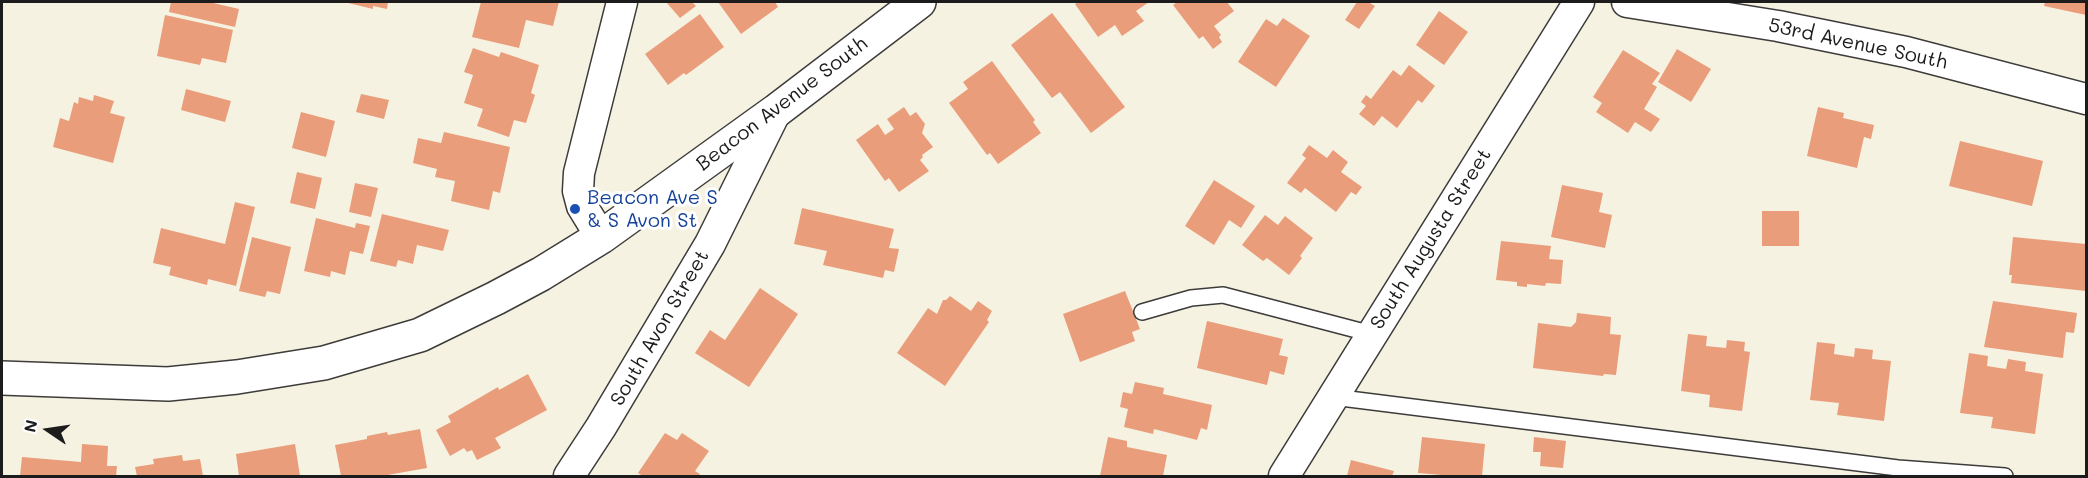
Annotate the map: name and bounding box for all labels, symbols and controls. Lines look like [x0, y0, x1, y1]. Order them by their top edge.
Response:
street label: 53rd Avenue South [1766, 13, 1950, 75]
street label: Beacon Avenue South [692, 32, 872, 176]
street label: South Augusta Street [1365, 144, 1497, 334]
place label: Beacon Ave S & S Avon St [587, 186, 718, 233]
marker: Beacon Ave S & S Avon St [568, 202, 582, 216]
street label: South Avon Street [606, 246, 714, 410]
north arrow [18, 400, 78, 460]
text: N [18, 418, 42, 434]

